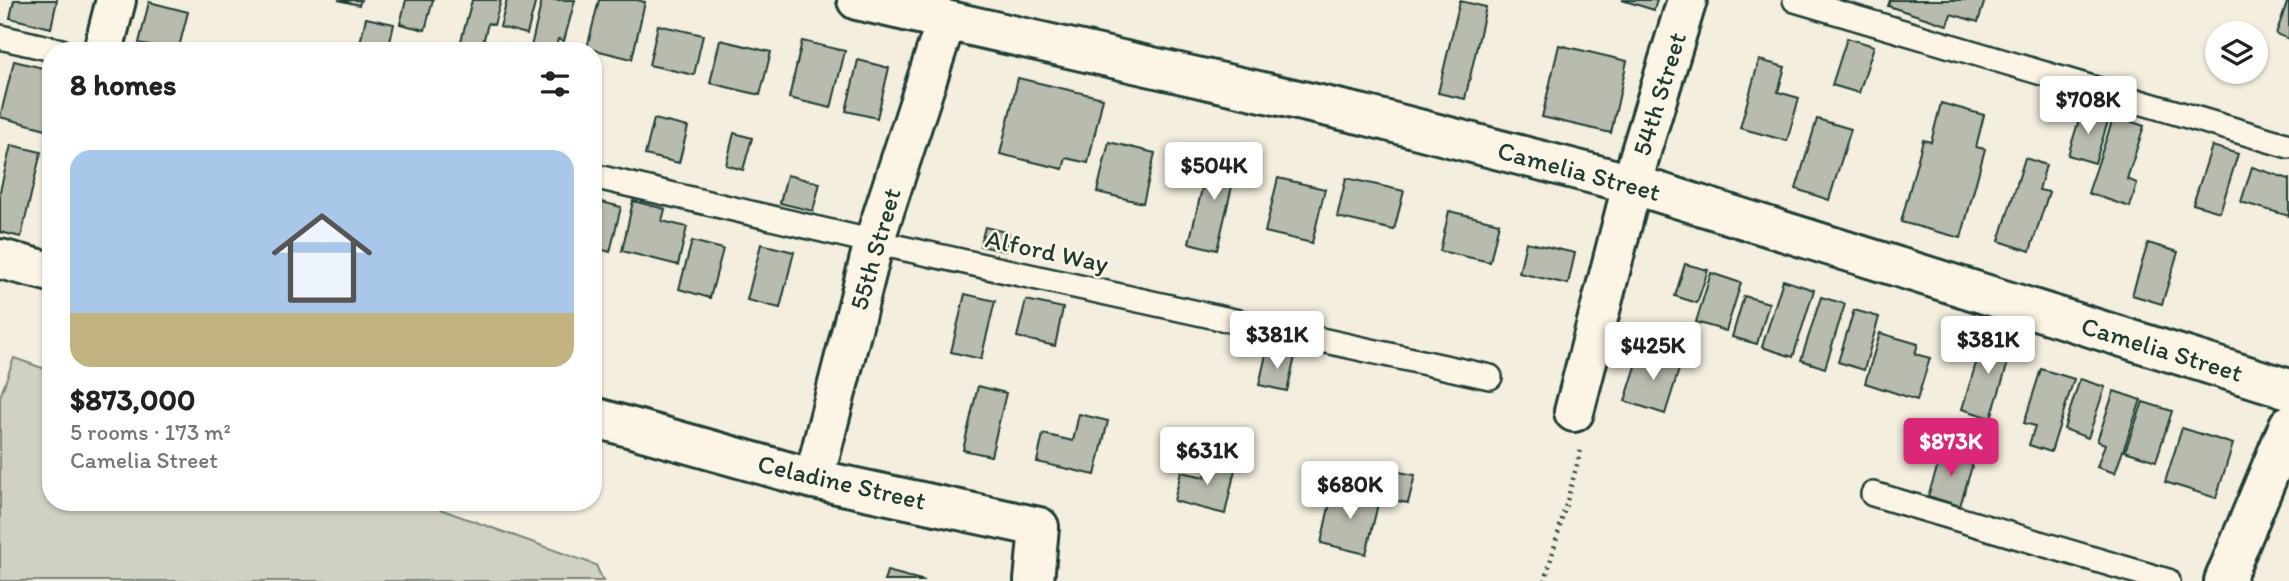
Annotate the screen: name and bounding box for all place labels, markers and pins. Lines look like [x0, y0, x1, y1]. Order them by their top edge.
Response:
pin: $708K [2039, 76, 2137, 136]
pin: $504K [1165, 142, 1263, 202]
pin: $381K [1228, 312, 1326, 371]
pin: $381K [1939, 316, 2037, 376]
pin: $425K [1604, 322, 1702, 382]
pin: $873K [1902, 419, 2000, 478]
pin: $631K [1158, 428, 1256, 487]
pin: $680K [1301, 462, 1399, 521]

